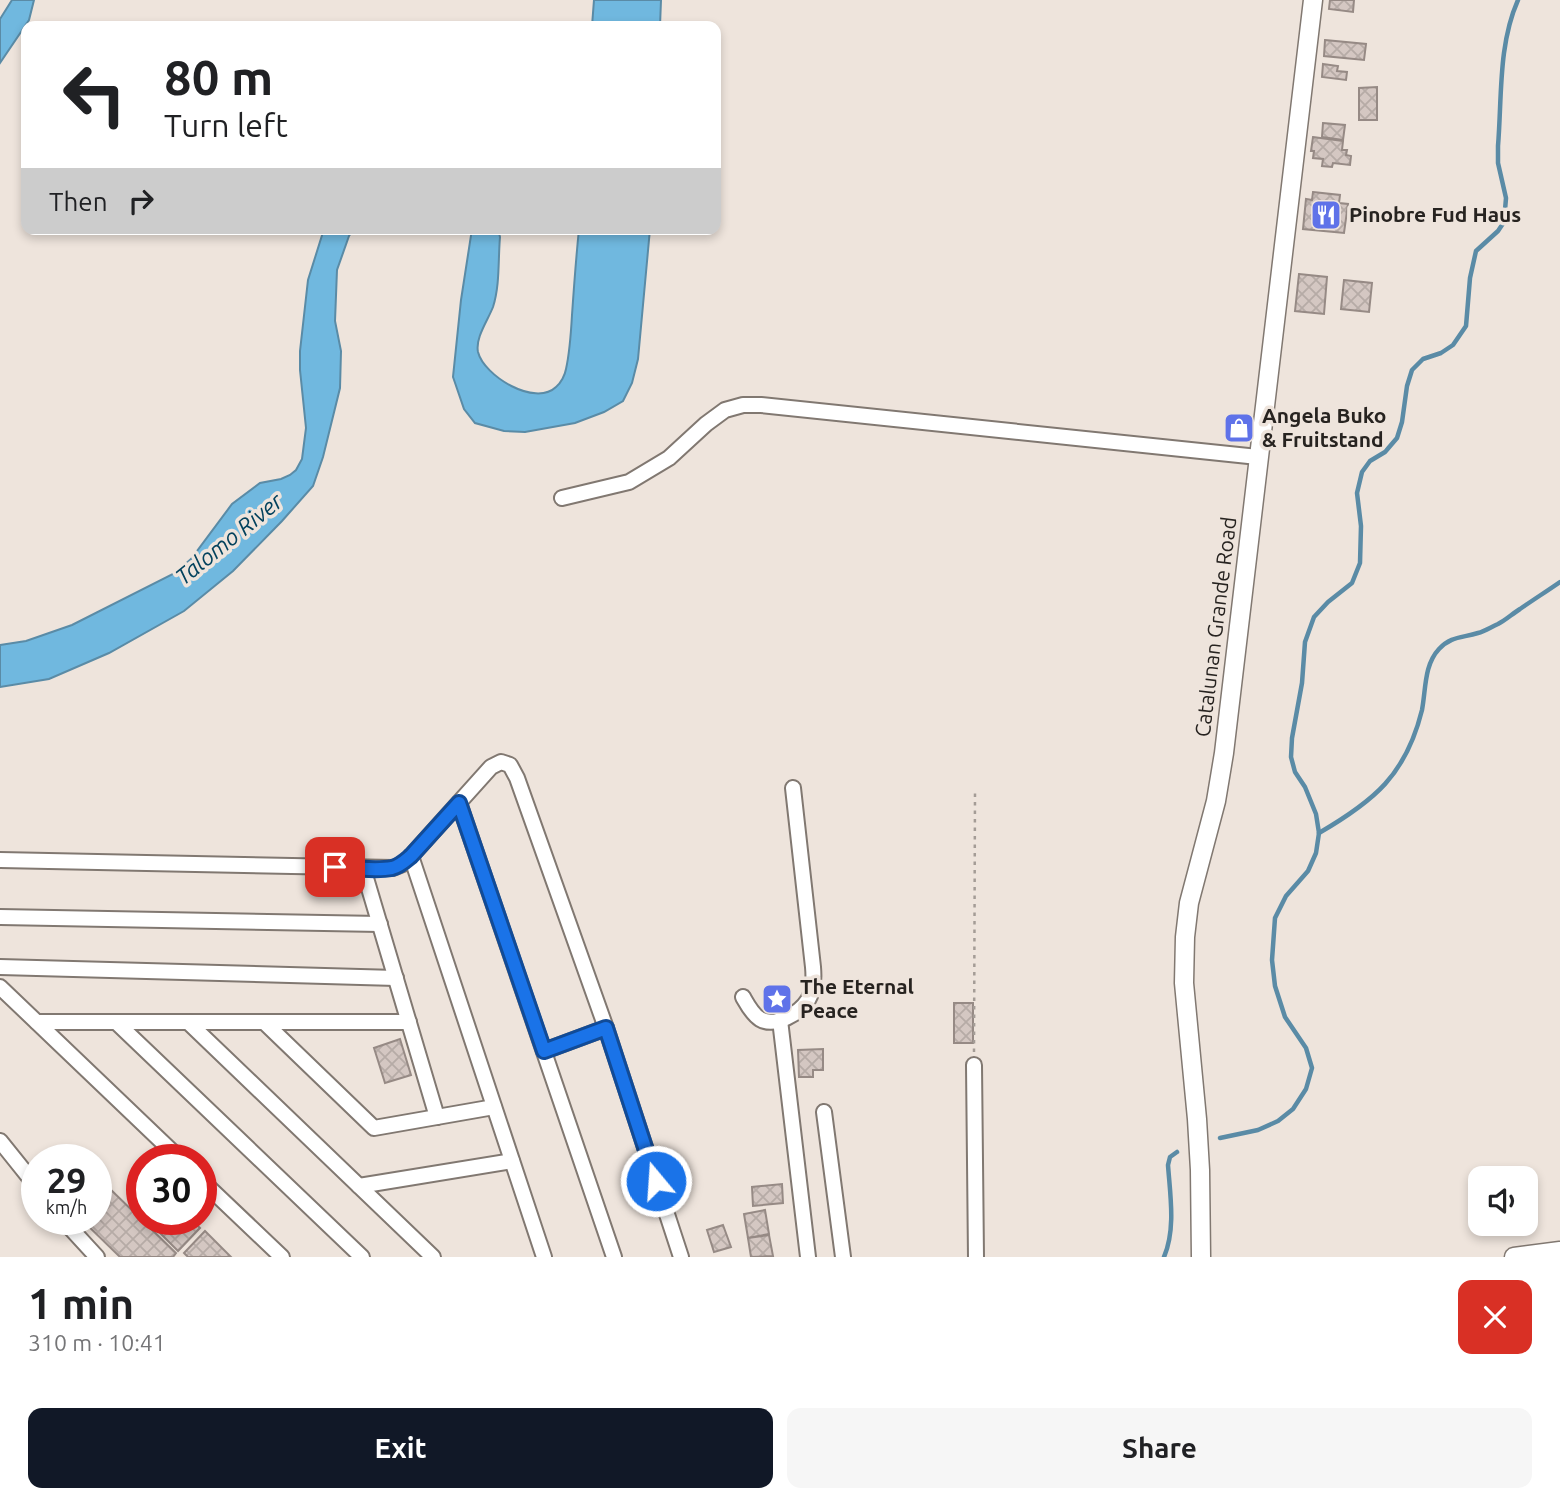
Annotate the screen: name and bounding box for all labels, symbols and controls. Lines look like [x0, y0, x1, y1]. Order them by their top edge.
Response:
icon: left [49, 49, 140, 140]
text: 80 m [164, 49, 273, 104]
text: Turn left [164, 107, 288, 143]
icon: right [122, 182, 160, 220]
text: Then [49, 187, 108, 216]
restaurant icon: Pinobre Fud Haus [1309, 198, 1343, 232]
place label: Pinobre Fud Haus [1349, 202, 1521, 226]
place label: Angela Buko & Fruitstand [1262, 403, 1386, 451]
shop icon: Angela Buko & Fruitstand [1222, 411, 1256, 445]
water label: Talomo River [170, 487, 288, 589]
street label: Catalunan Grande Road [1190, 515, 1240, 738]
pin [305, 837, 365, 897]
icon: arrive [316, 848, 354, 886]
place label: The Eternal Peace [800, 974, 914, 1022]
place icon: The Eternal Peace [760, 982, 794, 1016]
speed limit sign: 30 [126, 1144, 217, 1235]
position arrow [619, 1144, 693, 1218]
text: 29 [47, 1160, 86, 1200]
map controls [1468, 1166, 1538, 1236]
button: sound [1468, 1166, 1538, 1236]
text: km/h [46, 1197, 87, 1217]
text: 1 min [28, 1280, 134, 1327]
button: close [1458, 1280, 1532, 1354]
text: 310 m · 10:41 [28, 1330, 166, 1355]
button: Exit [28, 1408, 773, 1488]
button: Share [787, 1408, 1532, 1488]

